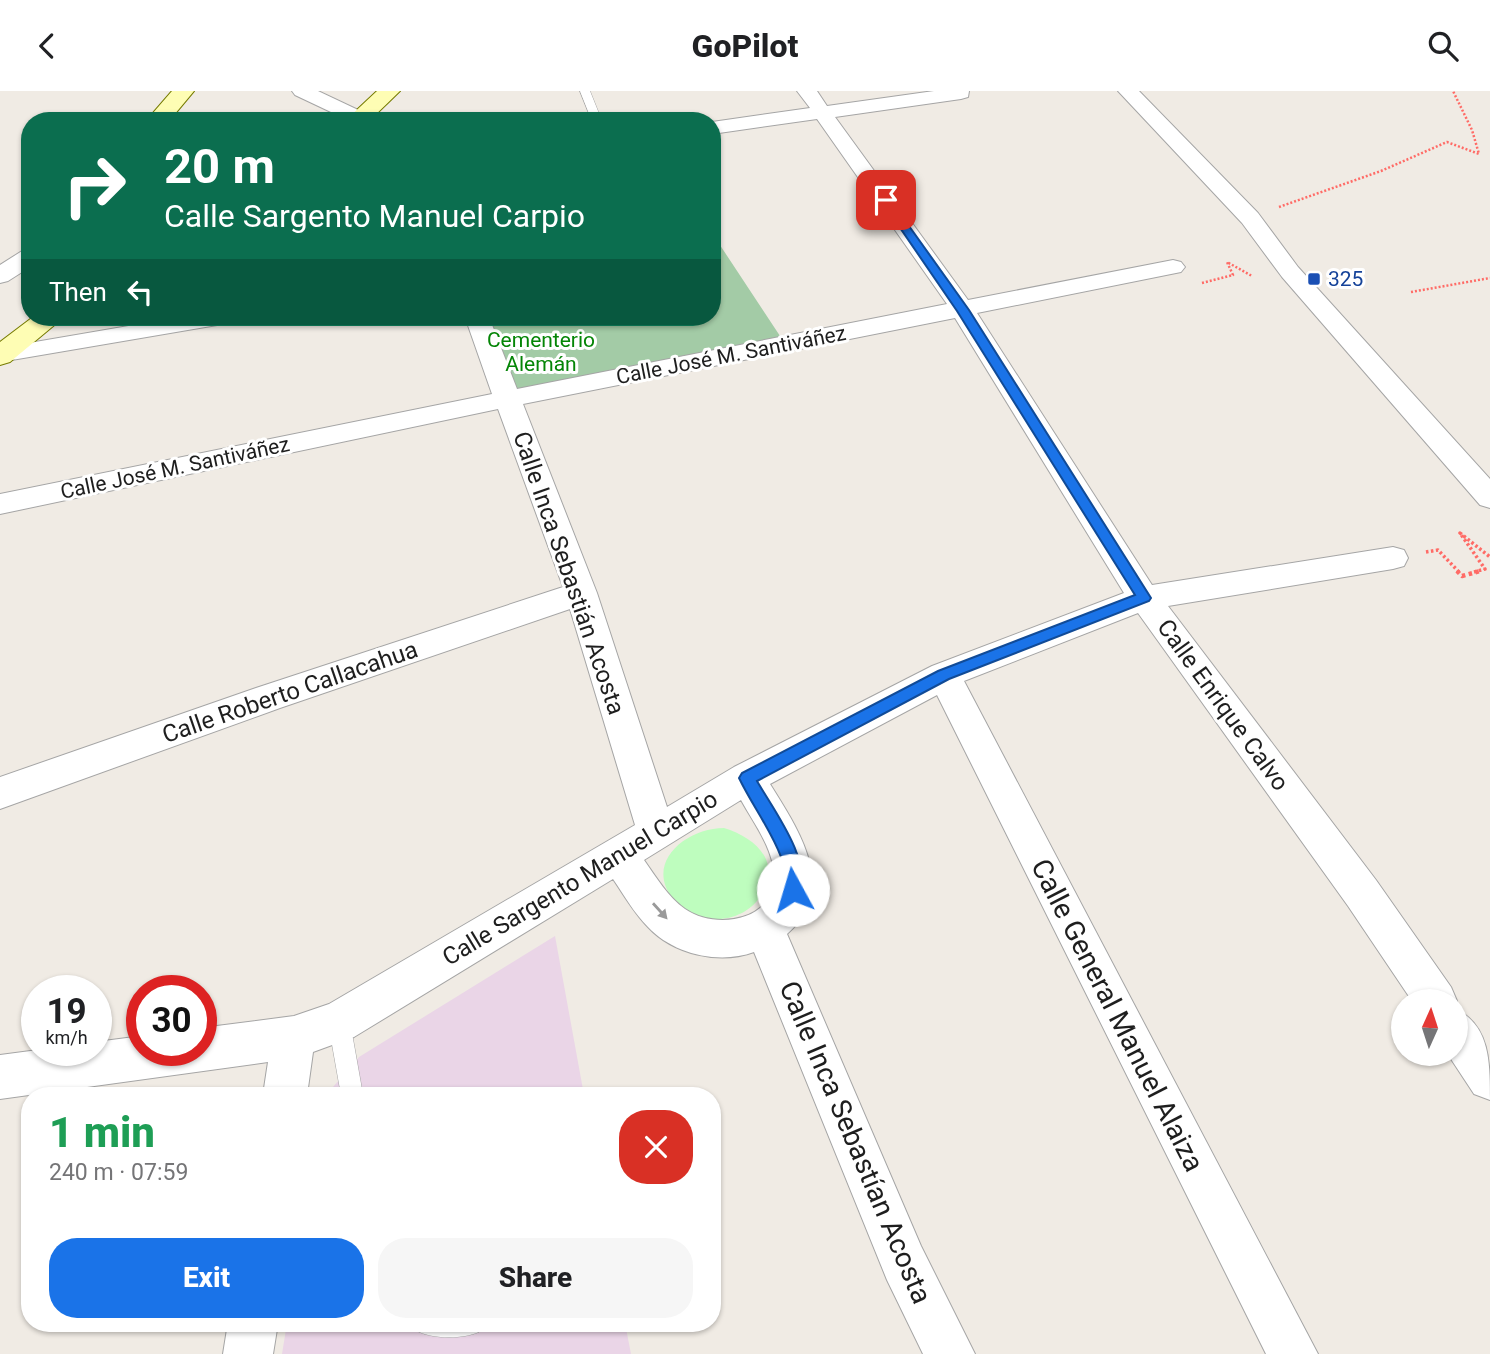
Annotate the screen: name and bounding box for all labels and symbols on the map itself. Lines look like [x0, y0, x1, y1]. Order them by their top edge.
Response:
pin [856, 170, 916, 230]
place label: 325 [1328, 267, 1363, 291]
marker: 325 [1306, 271, 1322, 287]
street label: Calle José M. Santiváñez [614, 321, 848, 389]
park label: Cementerio Alemán [487, 328, 595, 376]
street label: Calle Inca Sebastián Acosta [507, 428, 631, 718]
street label: Calle José M. Santiváñez [58, 432, 292, 504]
street label: Calle Enrique Calvo [1151, 614, 1295, 796]
street label: Calle Roberto Callacahua [159, 635, 421, 749]
street label: Calle Sargento Manuel Carpio [437, 785, 723, 971]
position arrow [756, 853, 830, 927]
street label: Calle General Manuel Alaiza [1024, 853, 1211, 1177]
one-way arrow [652, 903, 667, 920]
speed limit sign: 30 [126, 975, 217, 1066]
street label: Calle Inca Sebastían Acosta [773, 976, 939, 1308]
north arrow [1391, 989, 1468, 1066]

